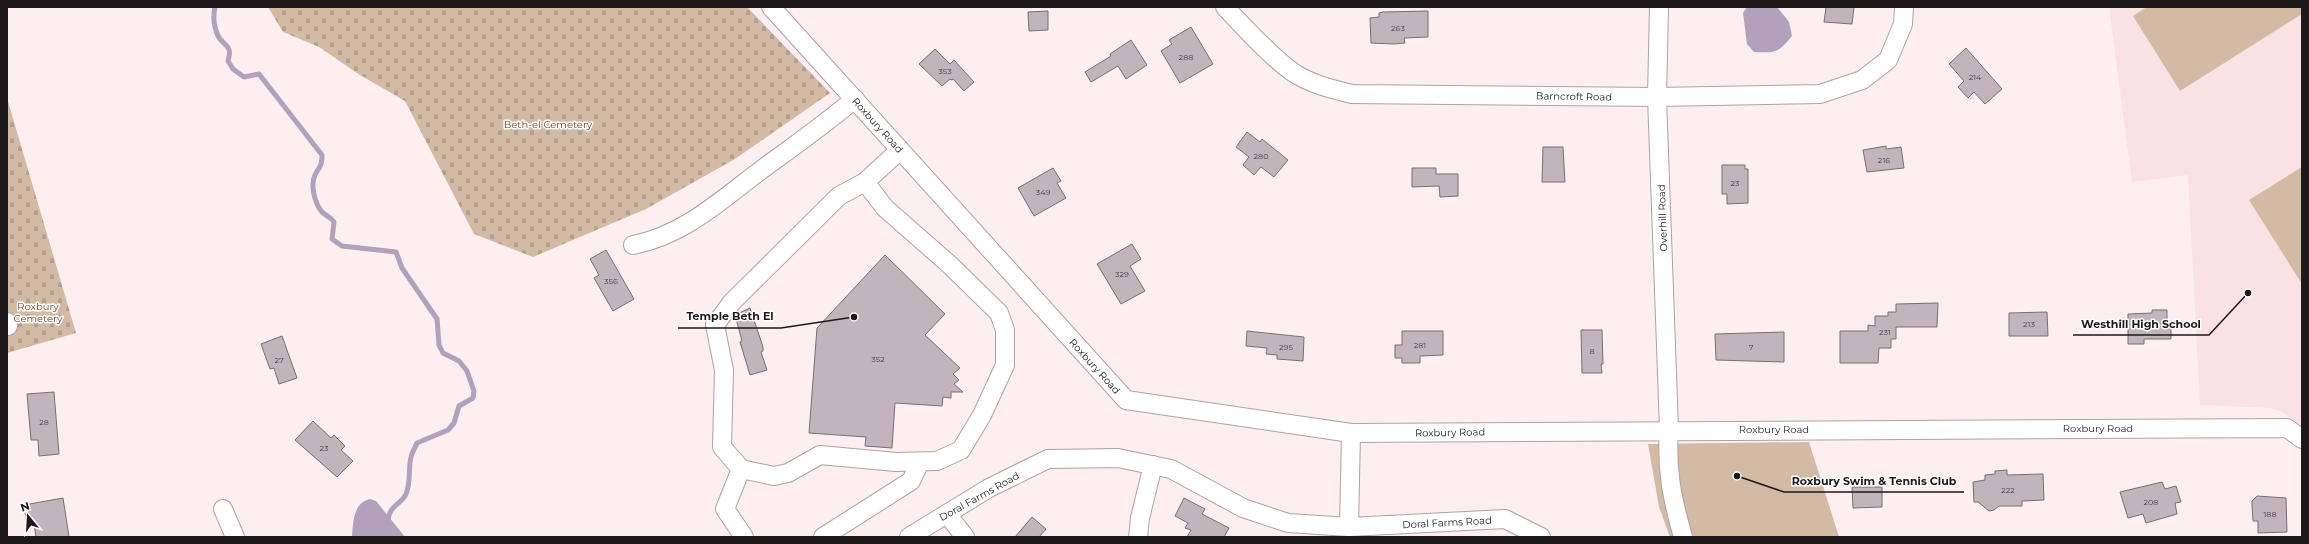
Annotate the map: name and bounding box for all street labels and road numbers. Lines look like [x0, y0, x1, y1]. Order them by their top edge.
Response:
street label: Barncroft Road [1536, 89, 1612, 104]
street label: Roxbury Road [849, 95, 906, 156]
street label: Overhill Road [1655, 184, 1670, 252]
street label: Roxbury Road [1066, 336, 1123, 397]
street label: Roxbury Road [2063, 422, 2133, 435]
street label: Roxbury Road [1739, 423, 1809, 436]
street label: Roxbury Road [1415, 425, 1485, 440]
street label: Doral Farms Road [937, 469, 1022, 524]
street label: Doral Farms Road [1402, 514, 1492, 531]

